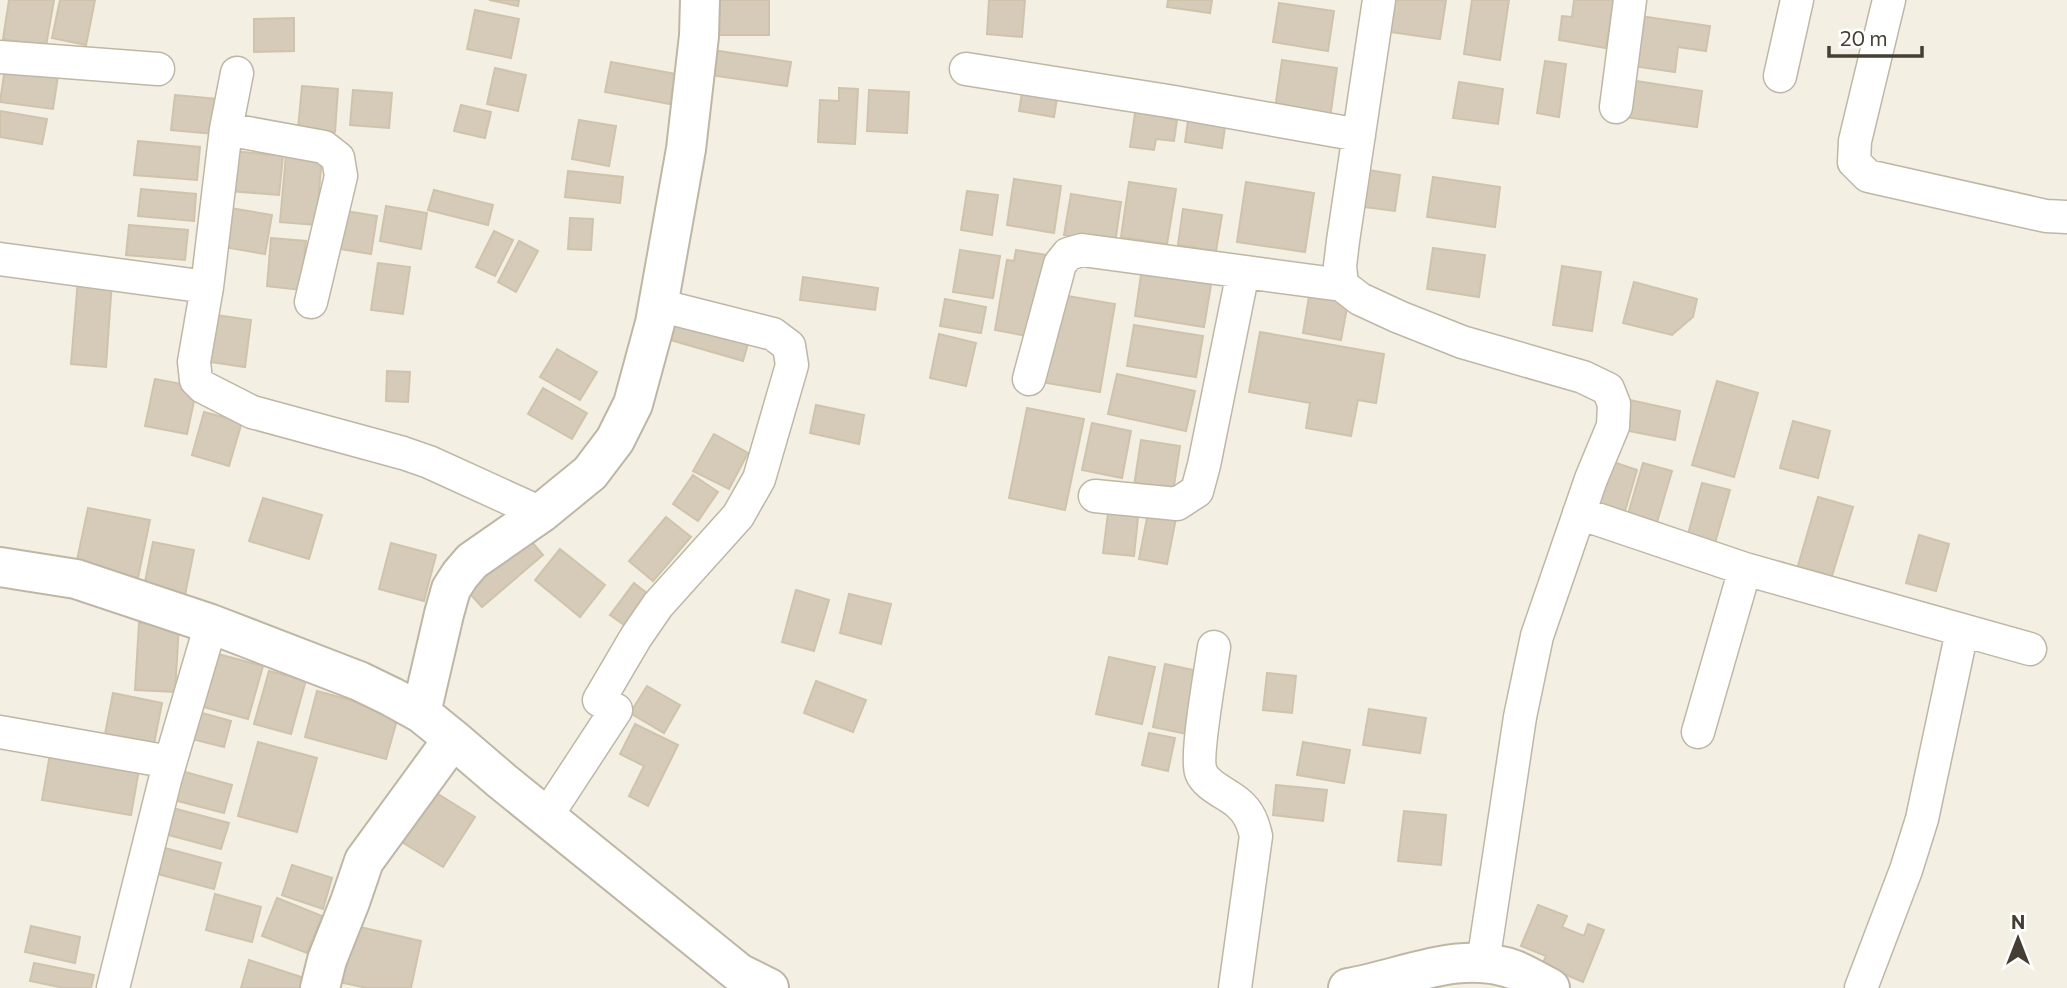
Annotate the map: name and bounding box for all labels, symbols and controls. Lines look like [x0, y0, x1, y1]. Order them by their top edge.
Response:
scale bar [1829, 14, 1922, 58]
text: 20 m [1840, 25, 1888, 50]
north arrow [1983, 904, 2053, 974]
text: N [2011, 910, 2025, 933]

